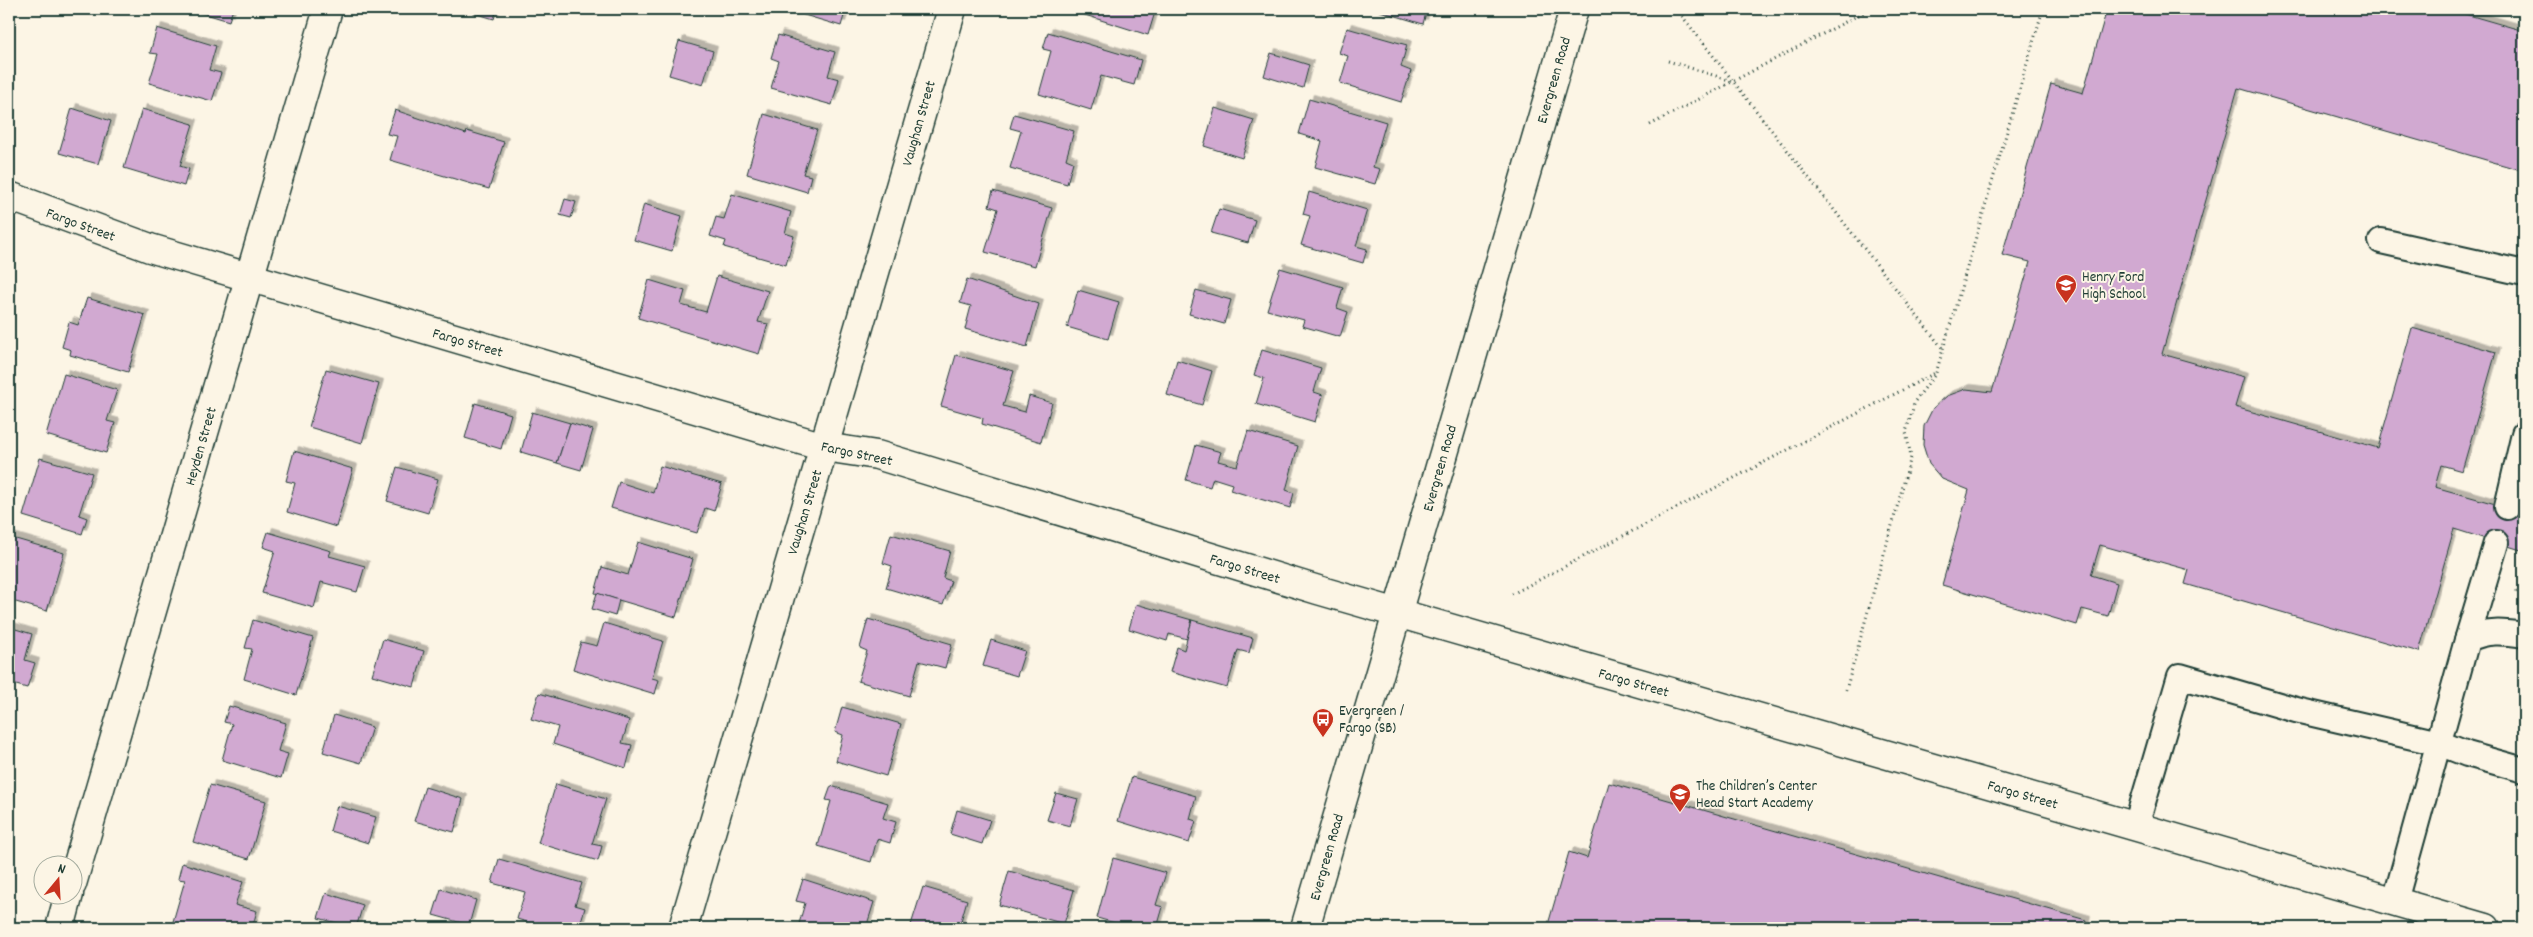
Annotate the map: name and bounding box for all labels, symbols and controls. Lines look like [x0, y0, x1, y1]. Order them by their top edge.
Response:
street label: Evergreen Road [1532, 35, 1578, 126]
street label: Vaughan Street [897, 78, 943, 169]
street label: Fargo Street [43, 203, 119, 249]
place label: Henry Ford High School [2082, 267, 2146, 306]
school or university icon: Henry Ford High School [2054, 273, 2078, 304]
street label: Fargo Street [430, 323, 506, 365]
street label: Heyden Street [180, 404, 224, 488]
street label: Evergreen Road [1418, 423, 1464, 514]
street label: Fargo Street [819, 437, 895, 473]
street label: Vaughan Street [783, 467, 829, 558]
street label: Fargo Street [1207, 549, 1283, 591]
street label: Fargo Street [1596, 663, 1672, 705]
place label: Evergreen / Fargo (SB) [1339, 701, 1404, 740]
bus stop icon: Evergreen / Fargo (SB) [1311, 707, 1335, 738]
street label: Fargo Street [1985, 775, 2061, 817]
place label: The Children’s Center Head Start Academy [1696, 776, 1817, 815]
school or university icon: The Children’s Center Head Start Academy [1668, 782, 1692, 813]
street label: Evergreen Road [1305, 812, 1351, 903]
north arrow [32, 854, 82, 904]
text: N [55, 859, 68, 880]

